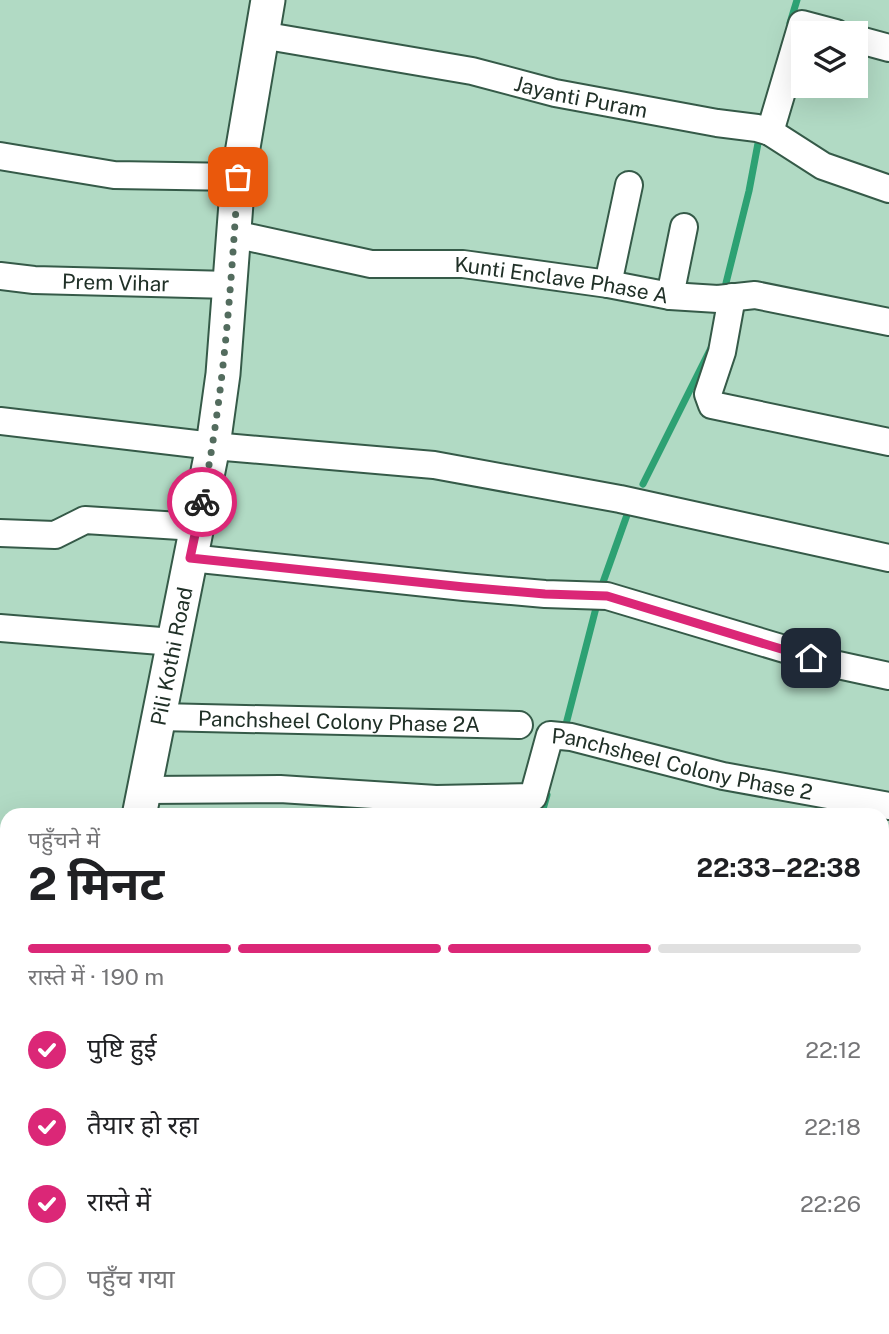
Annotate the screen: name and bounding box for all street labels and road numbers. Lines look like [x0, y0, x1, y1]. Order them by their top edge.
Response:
street label: Jayanti Puram [512, 70, 650, 122]
street label: Kunti Enclave Phase A [454, 252, 671, 308]
street label: Prem Vihar [62, 268, 170, 296]
street label: Pili Kothi Road [145, 585, 197, 728]
street label: Panchsheel Colony Phase 2A [198, 705, 480, 737]
street label: Panchsheel Colony Phase 2 [550, 723, 815, 804]

